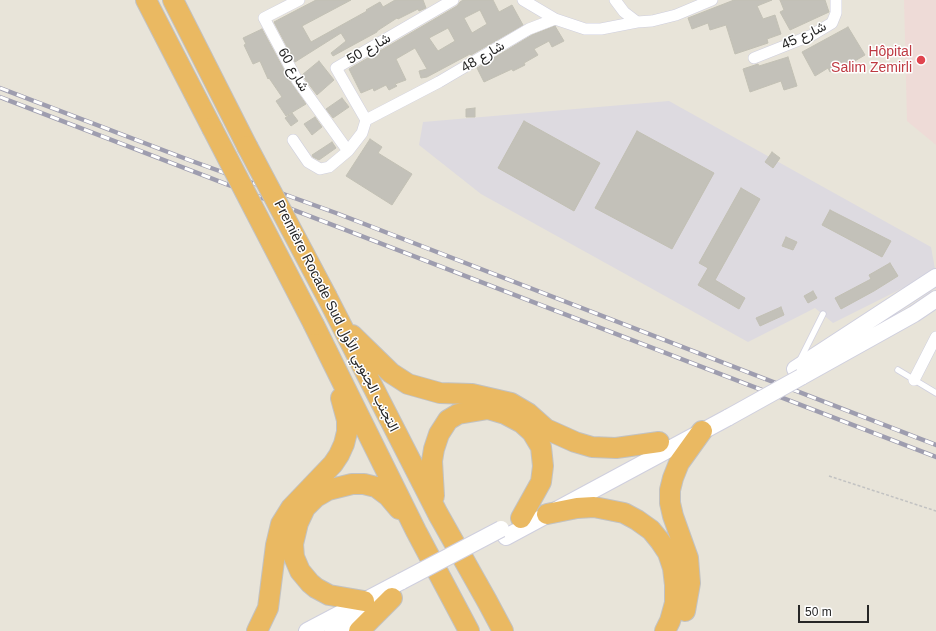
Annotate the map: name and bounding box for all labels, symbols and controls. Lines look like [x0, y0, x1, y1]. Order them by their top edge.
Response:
street label: شارع 45 [779, 18, 829, 54]
street label: شارع 50 [344, 30, 394, 68]
street label: شارع 48 [458, 38, 508, 76]
place label: Hôpital Salim Zemirli [831, 44, 912, 76]
street label: شارع 60 [274, 45, 312, 95]
marker: Hôpital Salim Zemirli [915, 54, 927, 66]
street label: Première Rocade Sud التجنب الجنوبي الأول [270, 197, 402, 435]
scale bar [800, 597, 871, 623]
text: 50 m [805, 605, 832, 619]

